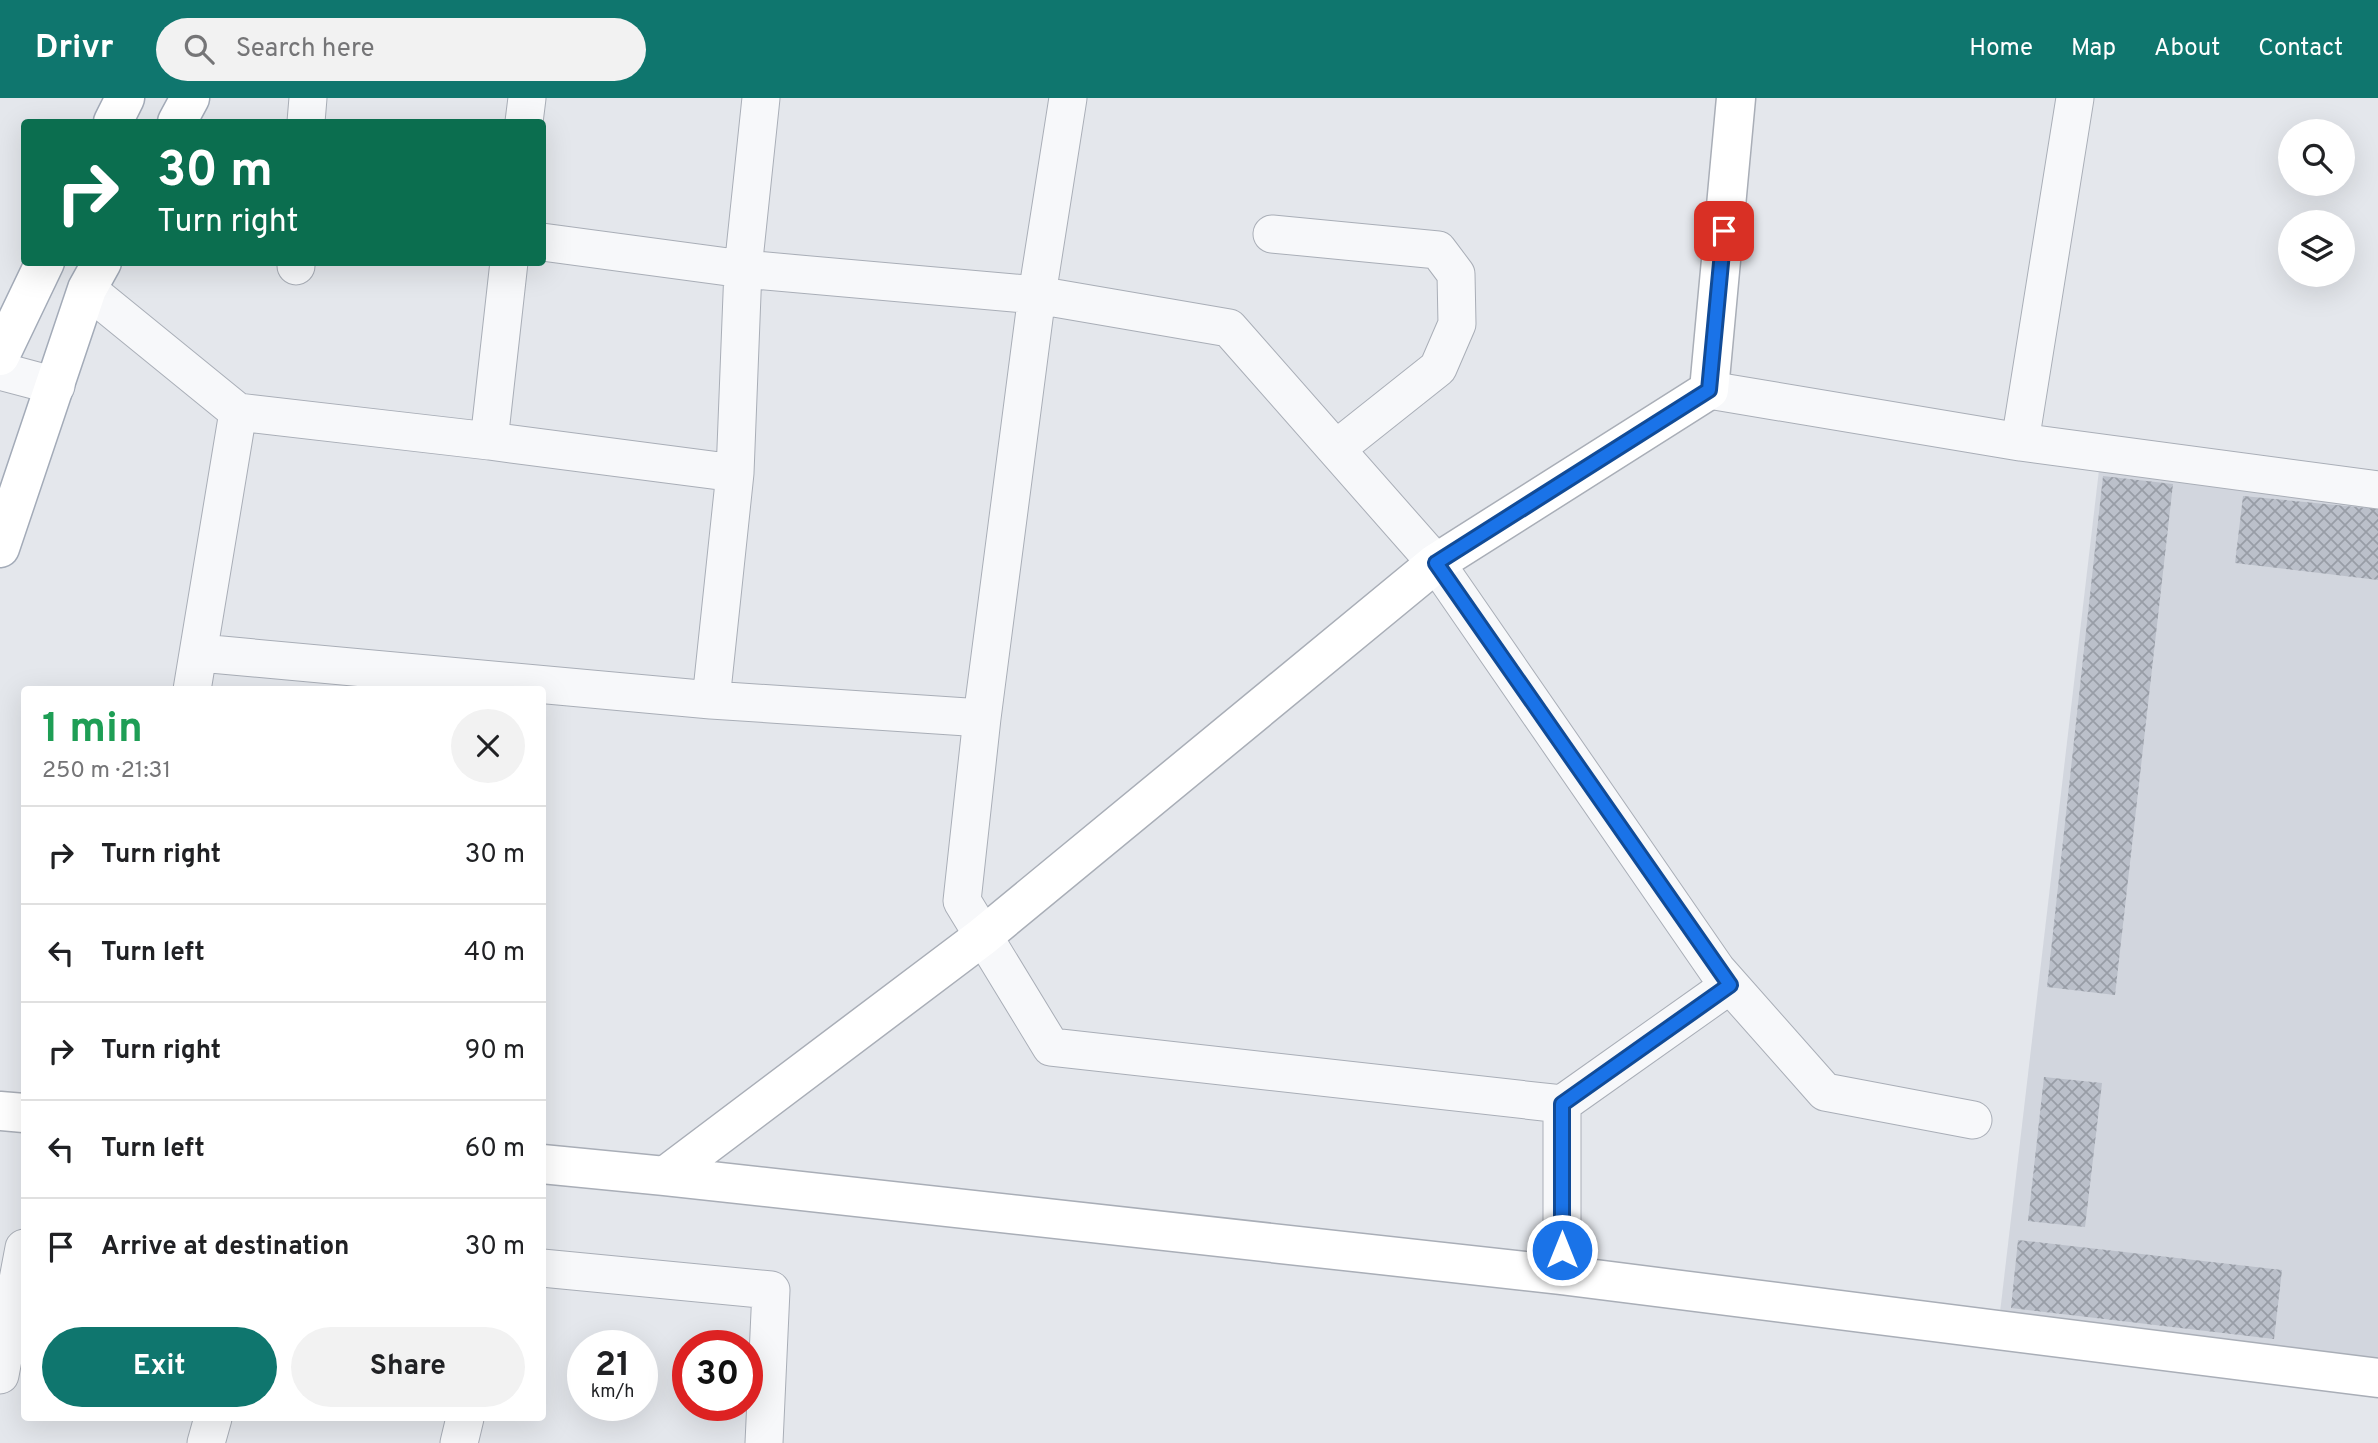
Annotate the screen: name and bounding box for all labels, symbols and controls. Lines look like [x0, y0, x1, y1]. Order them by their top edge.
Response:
search box [156, 18, 646, 81]
text: Drivr [35, 28, 114, 70]
icon: search [180, 30, 218, 68]
text: Search here [236, 33, 375, 66]
text: Home [1969, 34, 2033, 64]
text: Map [2071, 34, 2116, 64]
text: About [2154, 34, 2220, 64]
text: Contact [2258, 34, 2343, 64]
map controls [2278, 119, 2355, 287]
button: search [2278, 119, 2355, 196]
text: 30 m [157, 142, 273, 204]
icon: right [42, 147, 133, 238]
pin [1694, 201, 1754, 261]
text: Turn right [157, 203, 299, 243]
button: layers [2278, 210, 2355, 287]
icon: arrive [1705, 212, 1743, 250]
text: 1 min [42, 704, 143, 757]
button: close [451, 709, 525, 783]
text: 250 m · 21:31 [42, 757, 171, 786]
icon: right [42, 836, 80, 874]
text: Turn right [101, 839, 221, 872]
text: 30 m [465, 839, 525, 872]
icon: left [42, 934, 80, 972]
text: Turn left [101, 937, 205, 970]
text: 40 m [464, 937, 525, 970]
icon: right [42, 1032, 80, 1070]
text: Turn right [101, 1035, 221, 1068]
text: 90 m [465, 1035, 525, 1068]
icon: left [42, 1130, 80, 1168]
text: Turn left [101, 1133, 205, 1166]
text: 60 m [465, 1133, 525, 1166]
position arrow [1525, 1213, 1599, 1287]
icon: arrive [42, 1228, 80, 1266]
text: Arrive at destination [101, 1231, 349, 1264]
text: 30 m [465, 1231, 525, 1264]
button: Exit [42, 1327, 277, 1407]
button: Share [291, 1327, 525, 1407]
speed limit sign: 30 [672, 1330, 763, 1421]
text: 21 [595, 1344, 630, 1388]
text: km/h [591, 1381, 634, 1404]

